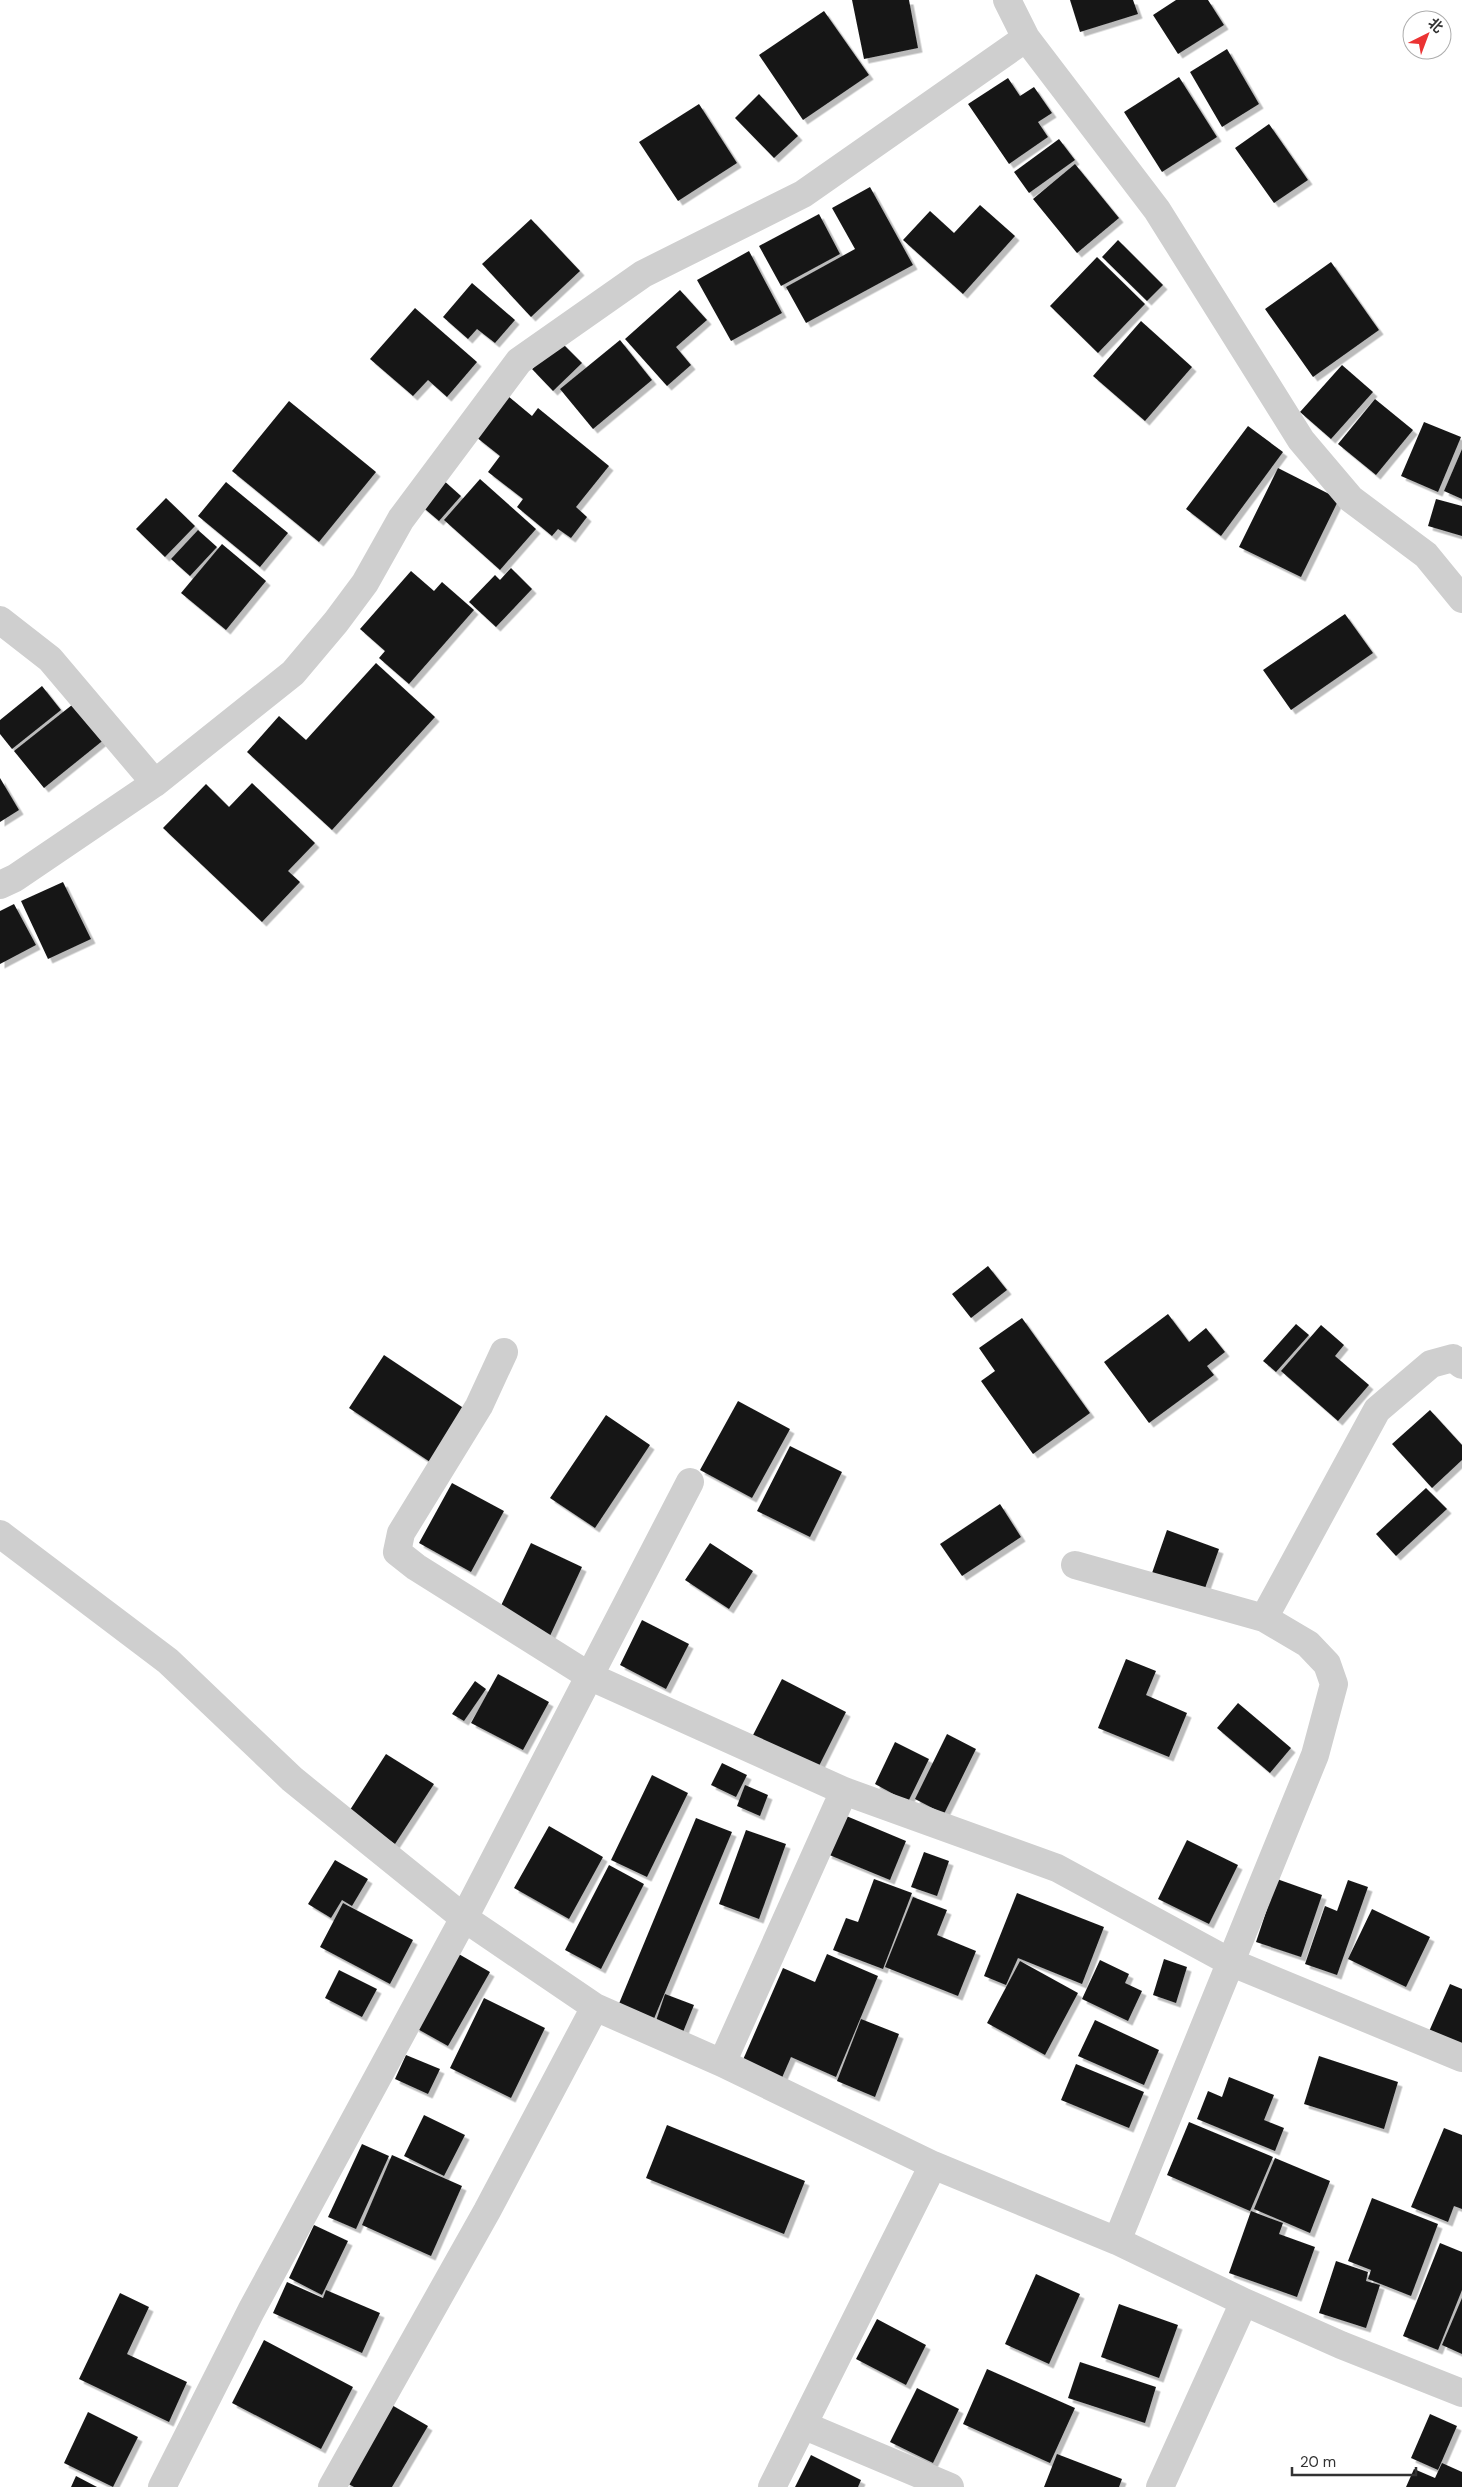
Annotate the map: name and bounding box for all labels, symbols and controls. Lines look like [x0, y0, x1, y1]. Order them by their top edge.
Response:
north arrow [1402, 10, 1452, 60]
text: 北 [1424, 14, 1447, 37]
scale bar [1292, 2444, 1416, 2476]
text: 20 m [1300, 2452, 1336, 2472]

